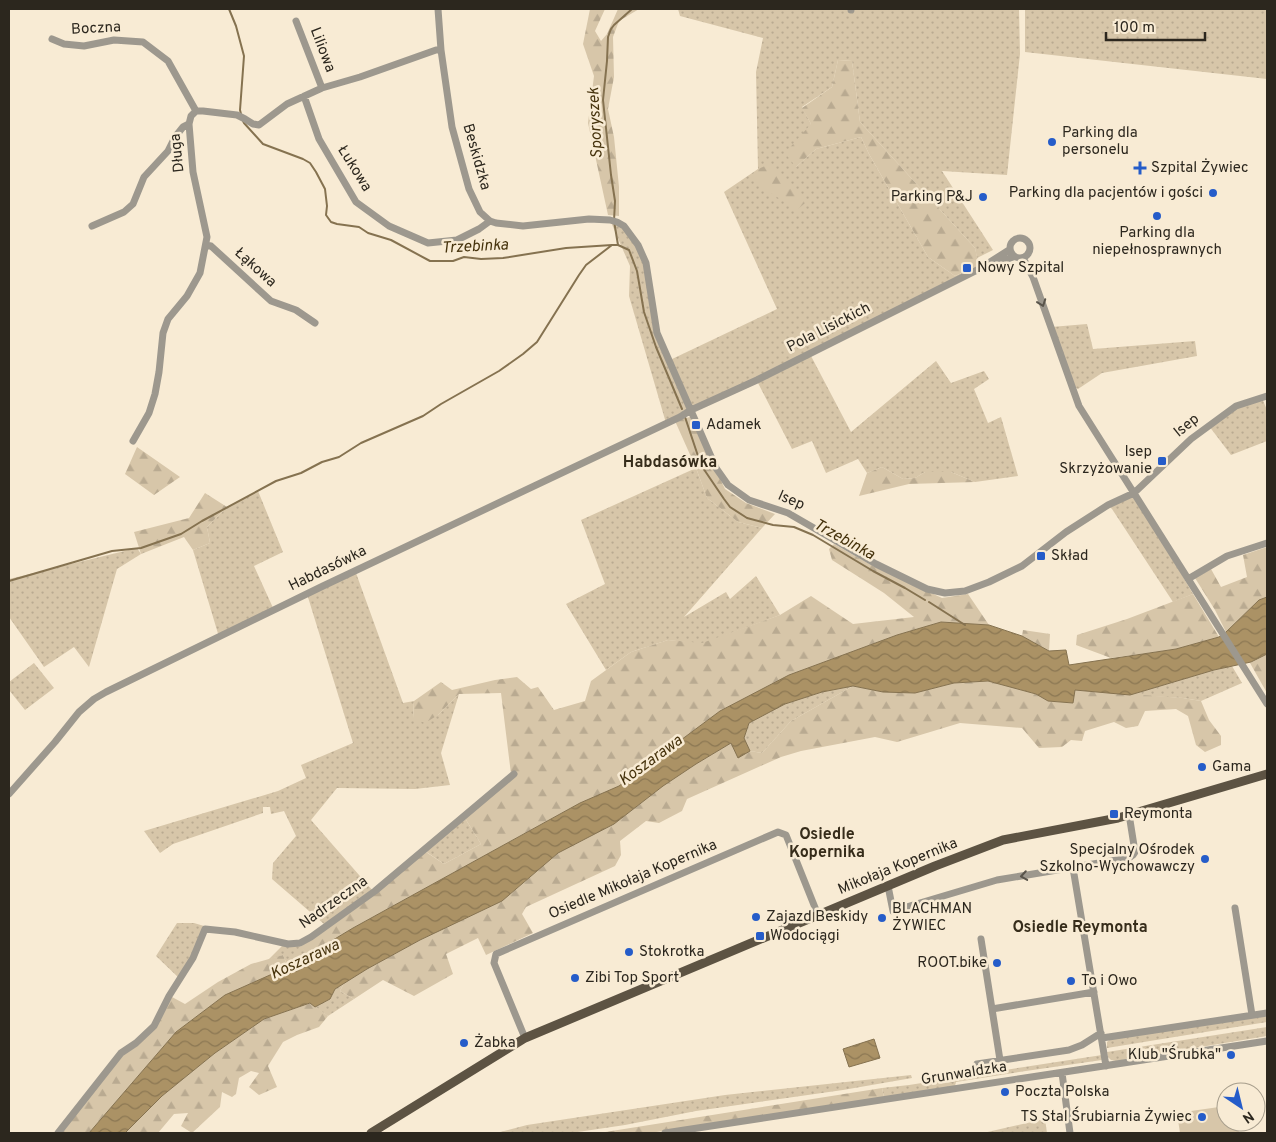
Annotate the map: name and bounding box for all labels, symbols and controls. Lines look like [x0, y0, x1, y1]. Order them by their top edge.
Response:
scale bar [1106, 10, 1205, 42]
street label: Boczna [71, 18, 121, 40]
text: 100 m [1114, 19, 1155, 38]
street label: Liliowa [305, 25, 339, 75]
water label: Sporyszek [584, 86, 608, 159]
street label: Beskidzka [457, 122, 495, 192]
place label: Parking dla personelu [1062, 124, 1138, 160]
street label: Długa [167, 133, 189, 173]
marker: Parking dla personelu [1046, 136, 1058, 148]
street label: Łukowa [332, 142, 376, 196]
place label: Szpital Żywiec [1151, 158, 1249, 178]
marker: Szpital Żywiec [1133, 161, 1147, 175]
place label: Parking dla pacjentów i gości [1009, 184, 1203, 203]
marker: Parking dla pacjentów i gości [1207, 187, 1219, 199]
place label: Parking P&J [891, 188, 973, 207]
marker: Parking P&J [977, 191, 989, 203]
marker: Parking dla niepełnosprawnych [1151, 210, 1163, 222]
place label: Parking dla niepełnosprawnych [1092, 224, 1222, 260]
water label: Trzebinka [441, 235, 510, 259]
street label: Łąkowa [230, 244, 280, 292]
place label: Nowy Szpital [977, 259, 1064, 278]
marker: Nowy Szpital [961, 262, 973, 274]
one-way arrow [1036, 298, 1046, 306]
street label: Pola Lisickich [784, 299, 874, 357]
street label: Isep [1170, 410, 1204, 442]
place label: Adamek [706, 416, 762, 435]
marker: Adamek [690, 419, 702, 431]
place label: Isep Skrzyżowanie [1059, 443, 1152, 479]
district label: Habdasówka [623, 453, 717, 473]
marker: Isep Skrzyżowanie [1156, 455, 1168, 467]
street label: Isep [775, 487, 807, 515]
water label: Trzebinka [810, 515, 879, 565]
street label: Habdasówka [286, 542, 370, 596]
place label: Skład [1051, 547, 1088, 566]
marker: Skład [1035, 550, 1047, 562]
water label: Koszarawa [615, 731, 687, 791]
place label: Gama [1212, 758, 1251, 777]
marker: Gama [1196, 761, 1208, 773]
place label: Reymonta [1124, 805, 1192, 824]
marker: Reymonta [1108, 808, 1120, 820]
district label: Osiedle Kopernika [789, 825, 865, 863]
street label: Mikołaja Kopernika [835, 834, 961, 900]
street label: Osiedle Mikołaja Kopernika [546, 836, 720, 924]
place label: Specjalny Ośrodek Szkolno-Wychowawczy [1039, 841, 1195, 877]
marker: Specjalny Ośrodek Szkolno-Wychowawczy [1199, 853, 1211, 865]
one-way arrow [1019, 870, 1028, 880]
street label: Nadrzeczna [296, 872, 372, 934]
place label: BLACHMAN ŻYWIEC [892, 900, 972, 936]
place label: Zajazd Beskidy [766, 908, 868, 927]
marker: Zajazd Beskidy [750, 911, 762, 923]
marker: BLACHMAN ŻYWIEC [876, 912, 888, 924]
district label: Osiedle Reymonta [1012, 918, 1148, 938]
place label: Wodociągi [770, 927, 840, 946]
marker: Wodociągi [754, 930, 766, 942]
water label: Koszarawa [267, 935, 343, 985]
place label: Stokrotka [639, 943, 704, 962]
marker: Stokrotka [623, 946, 635, 958]
place label: ROOT.bike [917, 954, 987, 973]
marker: ROOT.bike [991, 957, 1003, 969]
place label: Zibi Top Sport [585, 969, 679, 988]
marker: Zibi Top Sport [569, 972, 581, 984]
place label: To i Owo [1081, 972, 1137, 991]
marker: To i Owo [1065, 975, 1077, 987]
place label: Żabka [474, 1033, 516, 1053]
marker: Żabka [458, 1037, 470, 1049]
place label: Klub "Śrubka" [1128, 1044, 1221, 1065]
marker: Klub "Śrubka" [1225, 1049, 1237, 1061]
street label: Grunwaldzka [920, 1058, 1008, 1090]
north arrow [1216, 1082, 1266, 1132]
place label: Poczta Polska [1015, 1083, 1109, 1102]
marker: Poczta Polska [999, 1086, 1011, 1098]
place label: TS Stal Śrubiarnia Żywiec [1020, 1106, 1192, 1127]
text: N [1239, 1107, 1257, 1126]
marker: TS Stal Śrubiarnia Żywiec [1196, 1111, 1208, 1123]

